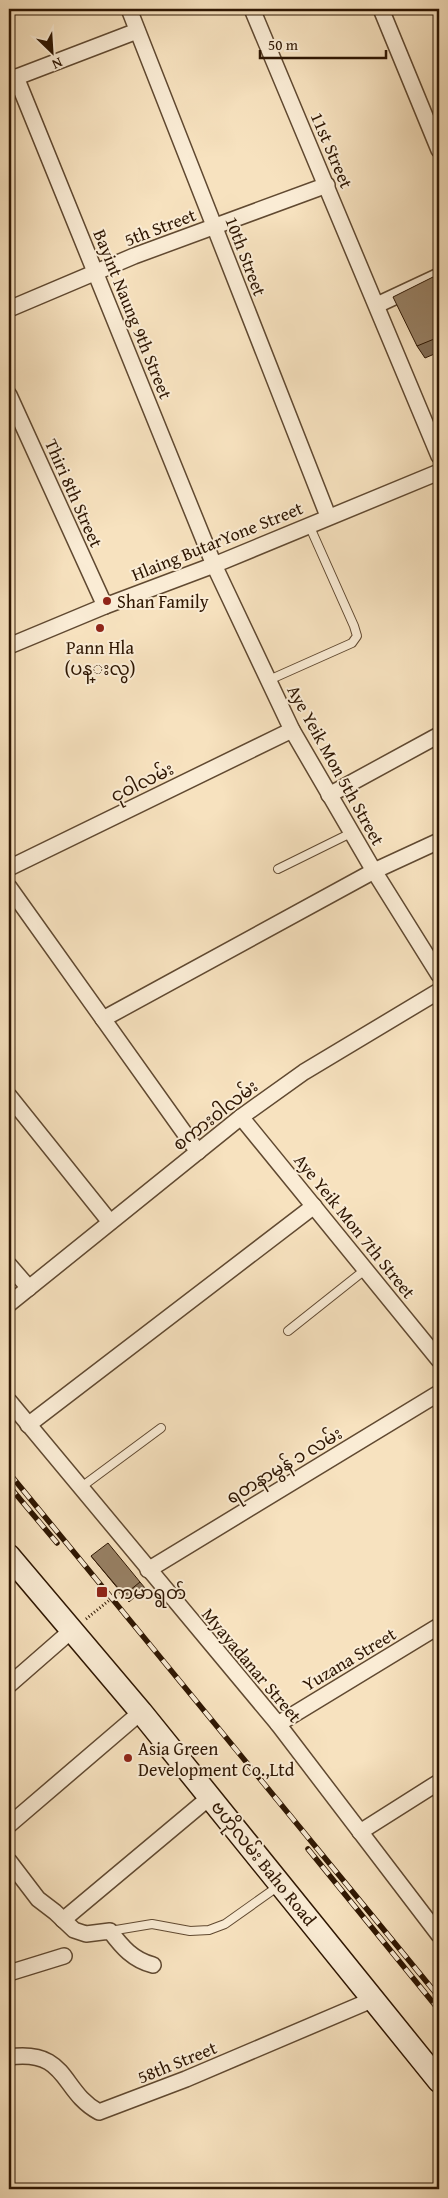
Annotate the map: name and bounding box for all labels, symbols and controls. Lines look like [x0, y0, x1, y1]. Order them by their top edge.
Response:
north arrow [28, 28, 78, 78]
scale bar [260, 28, 387, 60]
text: 50 m [268, 34, 299, 55]
text: N [48, 53, 66, 75]
street label: 11st Street [304, 108, 360, 193]
street label: 5th Street [120, 201, 200, 253]
street label: 10th Street [218, 212, 274, 300]
street label: Bayint Naung 9th Street [87, 225, 180, 403]
street label: Thiri 8th Street [38, 434, 110, 552]
street label: Hlaing ButarYone Street [127, 494, 307, 588]
place label: Shan Family [117, 588, 209, 615]
marker: Shan Family [101, 595, 113, 607]
marker: Pann Hla (ပန္းလွ) [94, 622, 106, 634]
place label: Pann Hla (ပန္းလွ) [64, 634, 136, 684]
street label: Aye Yeik Mon 5th Street [281, 680, 392, 851]
street label: ငုဝါလမ်း [106, 755, 179, 811]
street label: စကား၀ါလမ်း [167, 1073, 263, 1157]
street label: Aye Yeik Mon 7th Street [288, 1148, 423, 1305]
street label: ရတနာမွန် ၁ လမ်း [221, 1420, 348, 1512]
place label: ကမာရွတ် [113, 1579, 186, 1608]
marker: ကမာရွတ် [95, 1585, 109, 1599]
street label: Myayadanar Street [196, 1602, 309, 1729]
street label: Yuzana Street [297, 1620, 402, 1698]
place label: Asia Green Development Co.,Ltd [138, 1735, 295, 1783]
marker: Asia Green Development Co.,Ltd [122, 1752, 134, 1764]
street label: ဗဟိုလမ်း Baho Road [203, 1794, 323, 1933]
street label: 58th Street [133, 2034, 221, 2090]

